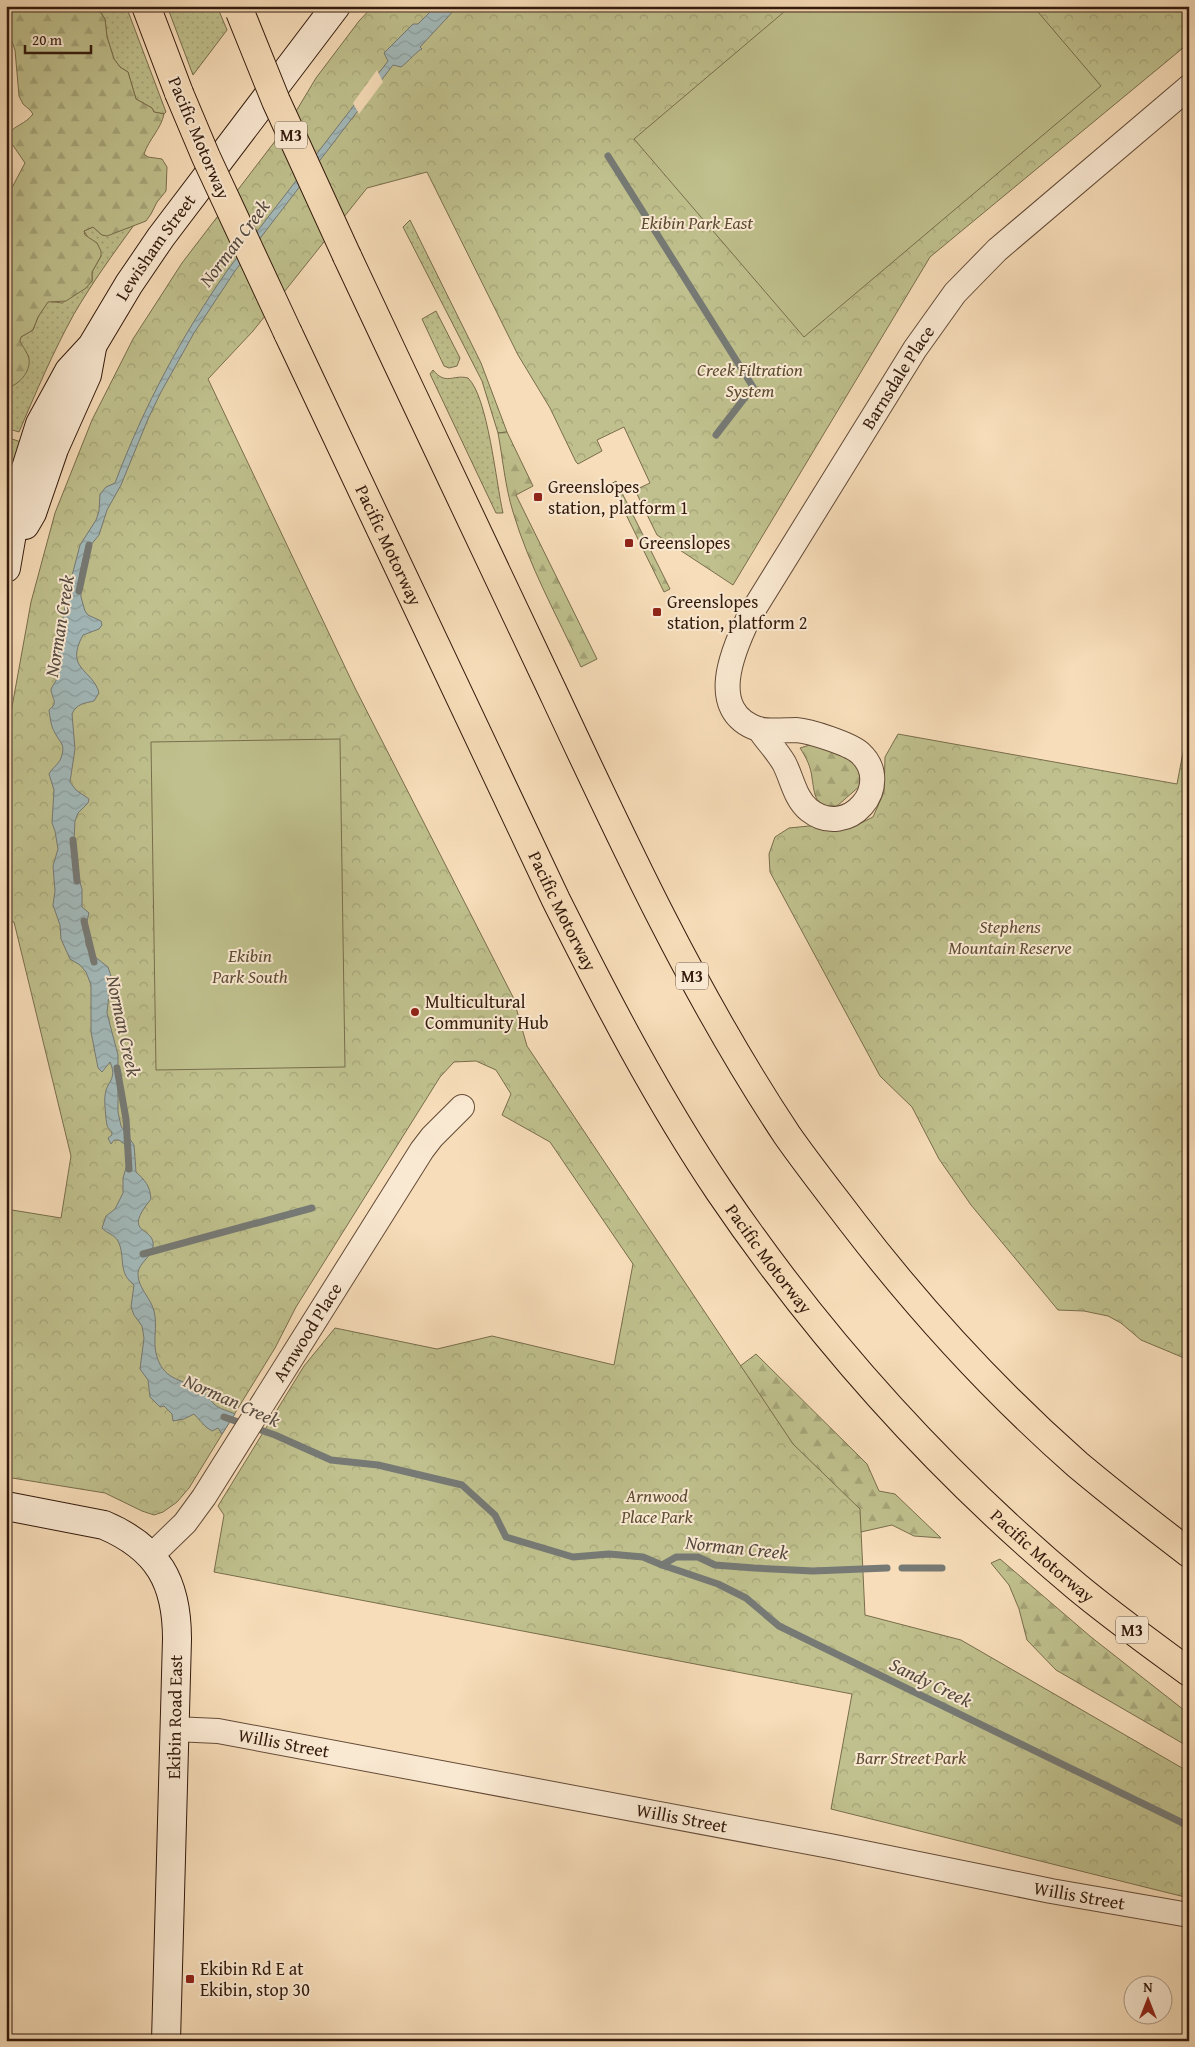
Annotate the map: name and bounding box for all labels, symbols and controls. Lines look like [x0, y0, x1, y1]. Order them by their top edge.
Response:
scale bar [25, 22, 91, 54]
text: 20 m [32, 29, 63, 50]
street label: Pacific Motorway [161, 72, 237, 203]
road number: M3 [275, 122, 307, 148]
street label: Lewisham Street [108, 188, 202, 306]
water label: Norman Creek [191, 193, 276, 293]
park label: Ekibin Park East [640, 209, 753, 236]
street label: Barnsdale Place [854, 319, 941, 434]
park label: Creek Filtration System [697, 356, 803, 404]
place label: Greenslopes station, platform 1 [548, 473, 688, 521]
street label: Pacific Motorway [349, 480, 429, 610]
marker: Greenslopes station, platform 1 [532, 491, 544, 503]
place label: Greenslopes [639, 529, 730, 556]
marker: Greenslopes [623, 537, 635, 549]
water label: Norman Creek [37, 573, 81, 680]
place label: Greenslopes station, platform 2 [667, 588, 807, 636]
marker: Greenslopes station, platform 2 [651, 606, 663, 618]
street label: Pacific Motorway [522, 846, 604, 976]
park label: Stephens Mountain Reserve [948, 913, 1072, 961]
park label: Ekibin Park South [211, 942, 288, 990]
road number: M3 [676, 962, 708, 989]
water label: Norman Creek [99, 972, 148, 1080]
place label: Multicultural Community Hub [425, 988, 549, 1036]
marker: Multicultural Community Hub [409, 1006, 421, 1018]
street label: Pacific Motorway [719, 1198, 819, 1319]
street label: Arnwood Place [266, 1277, 348, 1387]
water label: Norman Creek [178, 1366, 285, 1434]
park label: Arnwood Place Park [620, 1482, 694, 1530]
street label: Pacific Motorway [985, 1502, 1101, 1609]
water label: Norman Creek [683, 1528, 790, 1566]
road number: M3 [1116, 1616, 1148, 1644]
water label: Sandy Creek [885, 1650, 977, 1714]
street label: Ekibin Road East [160, 1654, 189, 1779]
street label: Willis Street [236, 1721, 332, 1765]
park label: Barr Street Park [855, 1744, 967, 1771]
street label: Willis Street [634, 1796, 730, 1840]
street label: Willis Street [1031, 1874, 1128, 1917]
place label: Ekibin Rd E at Ekibin, stop 30 [200, 1955, 310, 2003]
marker: Ekibin Rd E at Ekibin, stop 30 [184, 1973, 196, 1985]
north arrow [1122, 1974, 1172, 2024]
text: N [1143, 1977, 1153, 1997]

